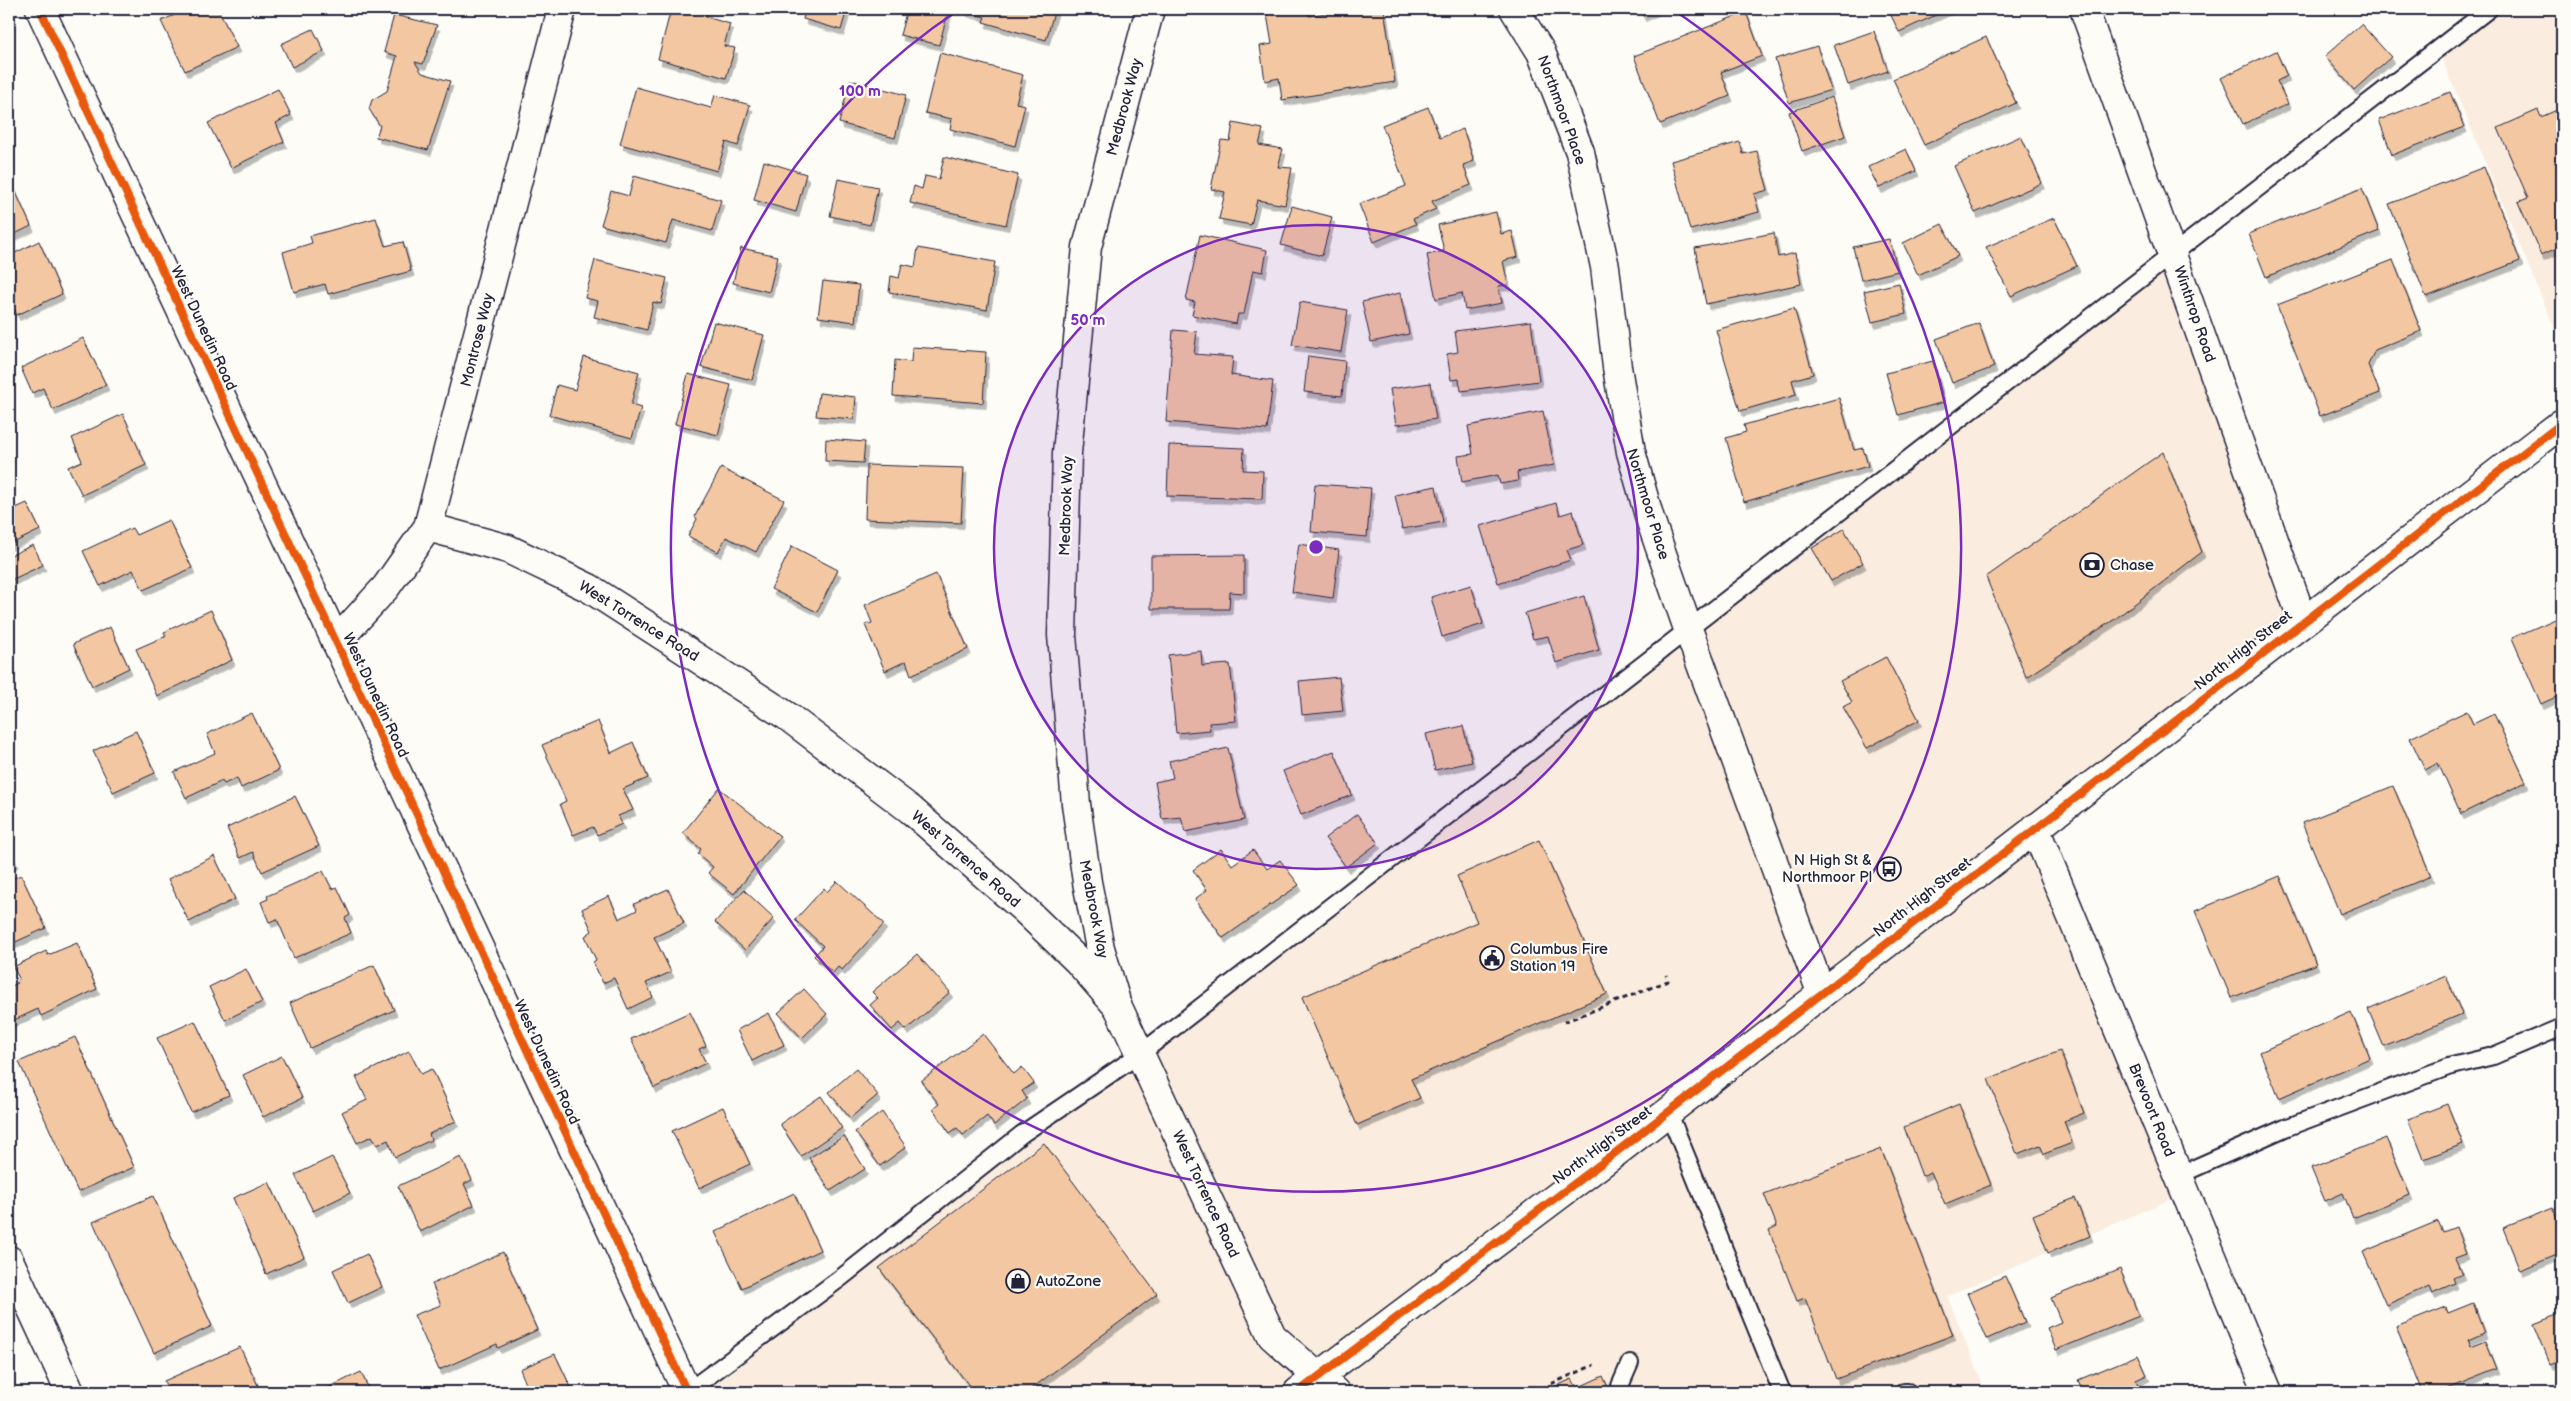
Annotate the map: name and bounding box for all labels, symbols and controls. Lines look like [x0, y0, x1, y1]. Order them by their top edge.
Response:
street label: Northmoor Place [1533, 53, 1590, 168]
street label: Medbrook Way [1102, 56, 1147, 158]
text: 100 m [839, 82, 881, 101]
street label: West Dunedin Road [166, 263, 241, 394]
street label: Winthrop Road [2169, 264, 2220, 365]
street label: Montrose Way [457, 291, 498, 389]
text: 50 m [1071, 311, 1106, 330]
street label: Northmoor Place [1622, 446, 1673, 562]
street label: Medbrook Way [1055, 456, 1078, 556]
centre of rings [1307, 538, 1325, 556]
bank icon: Chase [2079, 552, 2105, 578]
place label: Chase [2110, 556, 2154, 575]
street label: West Torrence Road [575, 577, 702, 666]
street label: North High Street [2191, 606, 2296, 694]
street label: West Dunedin Road [338, 630, 413, 761]
street label: West Torrence Road [907, 807, 1024, 912]
place label: N High St & Northmoor Pl [1782, 851, 1872, 887]
street label: North High Street [1870, 853, 1975, 941]
bus stop icon: N High St & Northmoor Pl [1876, 856, 1902, 882]
street label: Medbrook Way [1075, 858, 1112, 960]
place label: Columbus Fire Station 19 [1510, 940, 1608, 976]
public building icon: Columbus Fire Station 19 [1479, 945, 1505, 971]
street label: West Dunedin Road [509, 997, 584, 1128]
street label: Brevoort Road [2124, 1061, 2179, 1160]
street label: North High Street [1549, 1102, 1656, 1189]
street label: West Torrence Road [1168, 1127, 1243, 1261]
shop icon: AutoZone [1005, 1268, 1031, 1294]
place label: AutoZone [1036, 1272, 1101, 1291]

